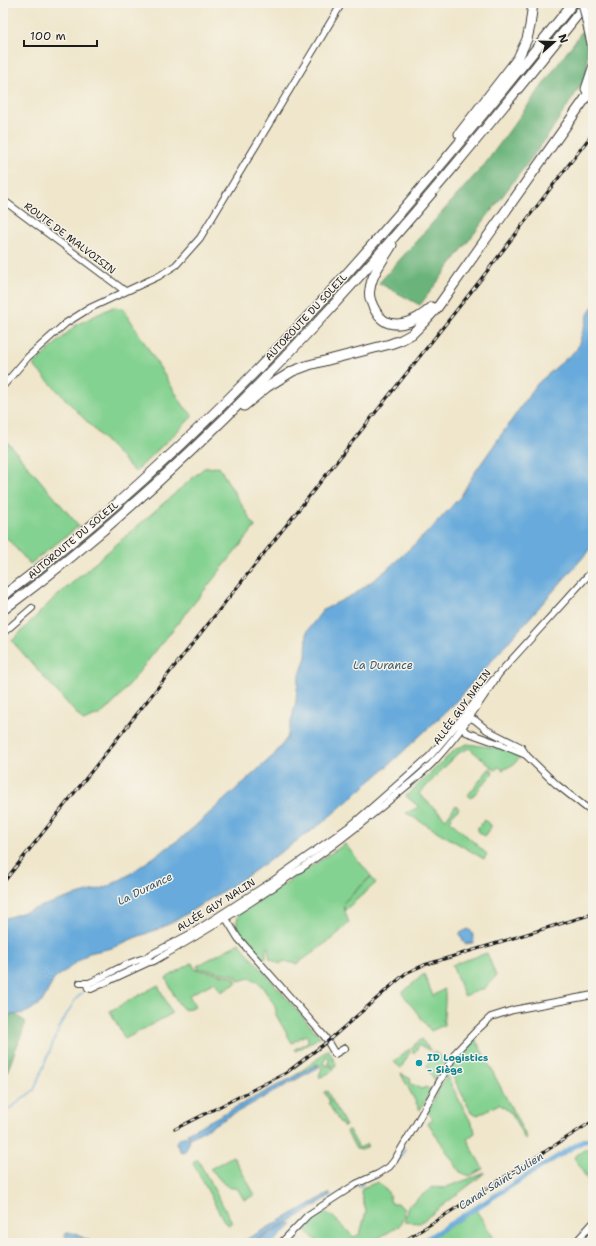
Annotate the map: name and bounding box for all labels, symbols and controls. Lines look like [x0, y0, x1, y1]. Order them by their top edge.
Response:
scale bar [24, 22, 97, 48]
north arrow [534, 22, 574, 62]
text: 100 m [30, 28, 66, 44]
text: N [554, 32, 572, 46]
street label: ROUTE DE MALVOISIN [22, 199, 118, 277]
street label: AUTOROUTE DU SOLEIL [262, 270, 350, 363]
street label: AUTOROUTE DU SOLEIL [25, 498, 121, 582]
water label: La Durance [353, 658, 413, 673]
street label: ALLÉE GUY NALIN [430, 667, 494, 747]
water label: La Durance [115, 869, 175, 909]
street label: ALLÉE GUY NALIN [174, 876, 258, 934]
place label: ID Logistics - Siège [427, 1051, 488, 1076]
marker: ID Logistics - Siège [414, 1058, 424, 1068]
water label: Canal Saint-Julien [456, 1149, 547, 1213]

